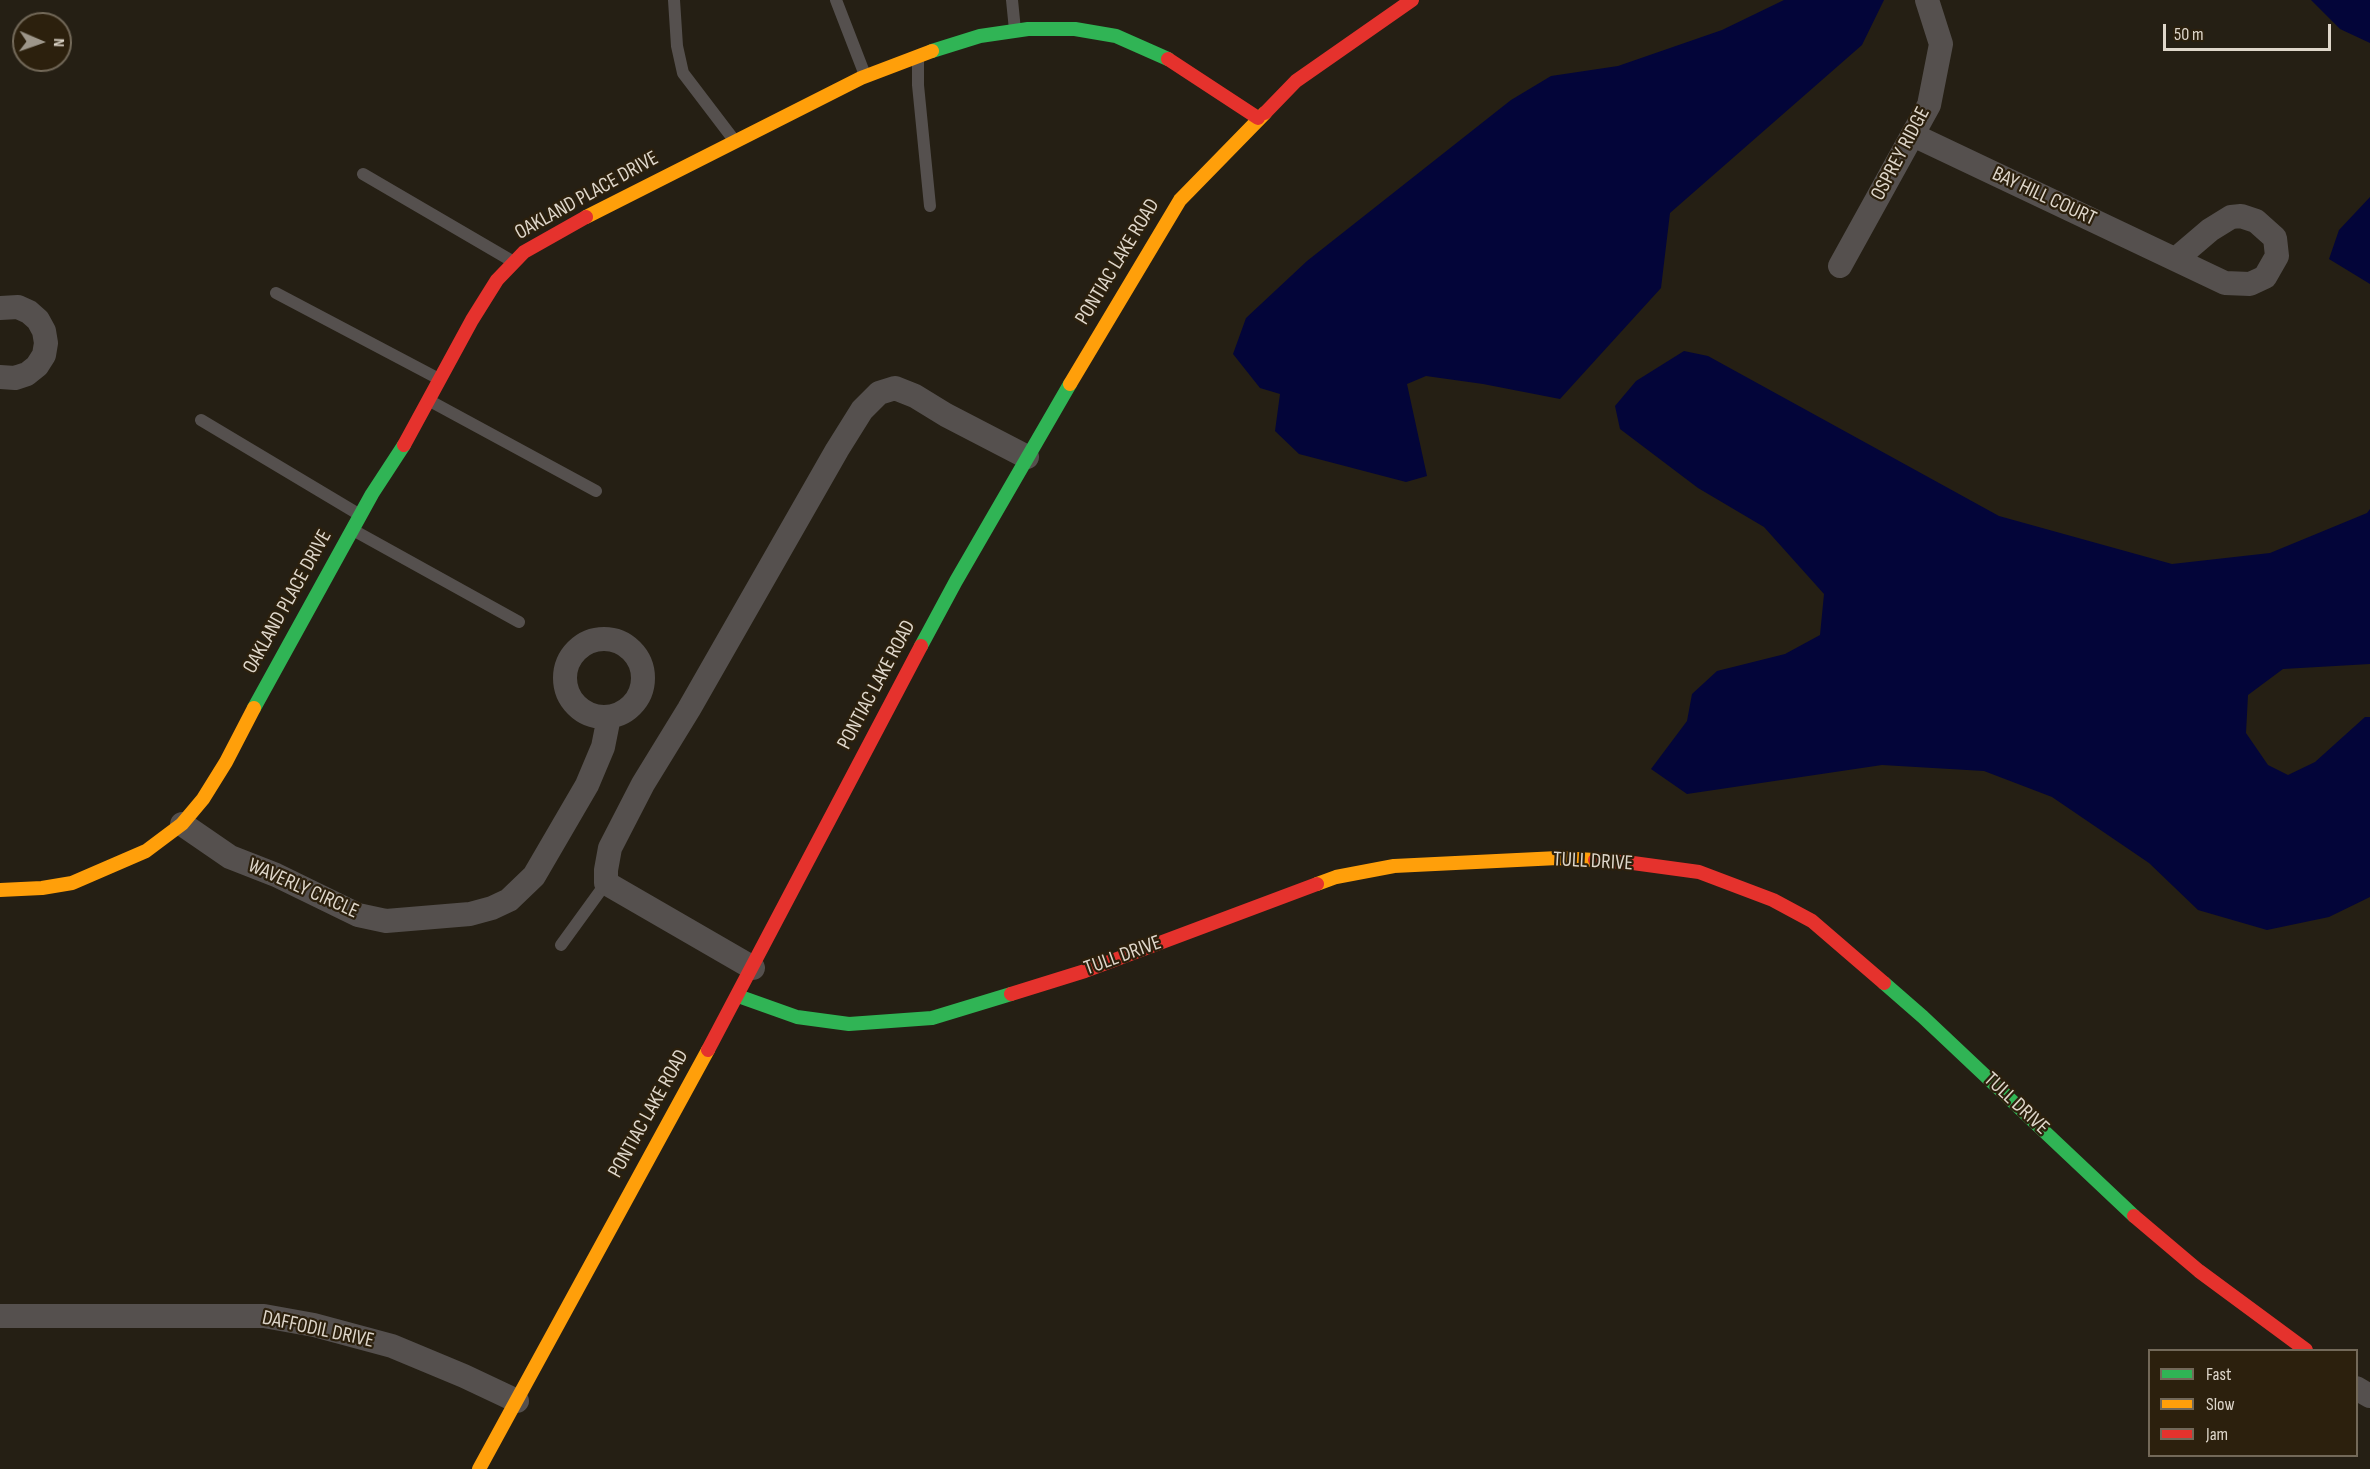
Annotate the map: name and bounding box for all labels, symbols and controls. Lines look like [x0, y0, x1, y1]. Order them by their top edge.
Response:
north arrow [12, 12, 72, 72]
scale bar [2166, 12, 2334, 50]
text: 50 m [2174, 24, 2204, 45]
text: N [49, 38, 68, 47]
street label: OSPREY RIDGE [1866, 103, 1936, 205]
street label: OAKLAND PLACE DRIVE [511, 146, 663, 246]
street label: BAY HILL COURT [1988, 162, 2100, 232]
street label: PONTIAC LAKE ROAD [1070, 194, 1166, 330]
street label: OAKLAND PLACE DRIVE [238, 526, 338, 678]
street label: PONTIAC LAKE ROAD [832, 616, 922, 754]
street label: TULL DRIVE [1552, 847, 1634, 877]
street label: WAVERLY CIRCLE [244, 853, 362, 925]
street label: TULL DRIVE [1081, 930, 1165, 982]
street label: PONTIAC LAKE ROAD [603, 1046, 695, 1182]
street label: TULL DRIVE [1978, 1067, 2054, 1141]
street label: DAFFODIL DRIVE [260, 1306, 376, 1354]
legend [2148, 1349, 2358, 1457]
text: Fast [2206, 1364, 2231, 1385]
text: Slow [2206, 1394, 2235, 1415]
text: Jam [2206, 1424, 2228, 1445]

